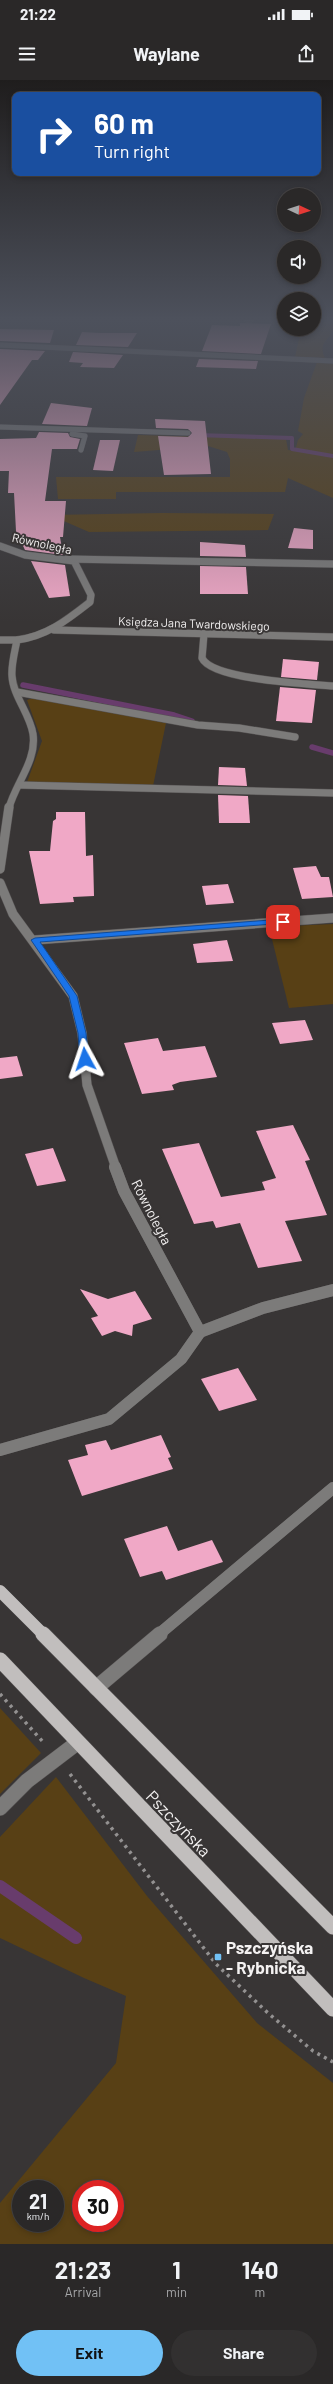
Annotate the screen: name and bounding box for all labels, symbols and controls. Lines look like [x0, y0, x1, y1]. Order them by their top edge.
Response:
text: 21:22 [20, 5, 56, 23]
icon: menu [16, 43, 38, 65]
text: Waylane [133, 43, 200, 65]
icon: share [295, 43, 317, 65]
text: 60 m [94, 106, 154, 140]
icon: right [28, 108, 80, 160]
text: Turn right [94, 140, 170, 162]
north arrow [277, 188, 321, 232]
map controls [277, 188, 321, 336]
button: sound [277, 240, 321, 284]
button: layers [277, 292, 321, 336]
street label: Równoległa [11, 530, 73, 556]
street label: Księdza Jana Twardowskiego [118, 613, 270, 633]
pin [266, 905, 300, 939]
icon: arrive [272, 911, 294, 933]
position arrow [64, 1038, 106, 1080]
street label: Równoległa [128, 1176, 176, 1248]
street label: Pszczyńska [143, 1786, 215, 1860]
place label: Pszczyńska - Rybnicka [226, 1937, 313, 1977]
marker: Pszczyńska - Rybnicka [213, 1952, 223, 1962]
speed limit sign: 30 [72, 2180, 124, 2232]
text: 21 [29, 2189, 47, 2213]
text: km/h [27, 2210, 49, 2222]
text: 21:23 [55, 2255, 111, 2284]
text: 1 [172, 2255, 181, 2284]
text: 140 [242, 2255, 278, 2284]
text: Arrival [65, 2284, 101, 2300]
text: min [166, 2284, 187, 2300]
text: m [255, 2284, 265, 2300]
button: Exit [16, 2330, 163, 2376]
button: Share [171, 2330, 317, 2376]

